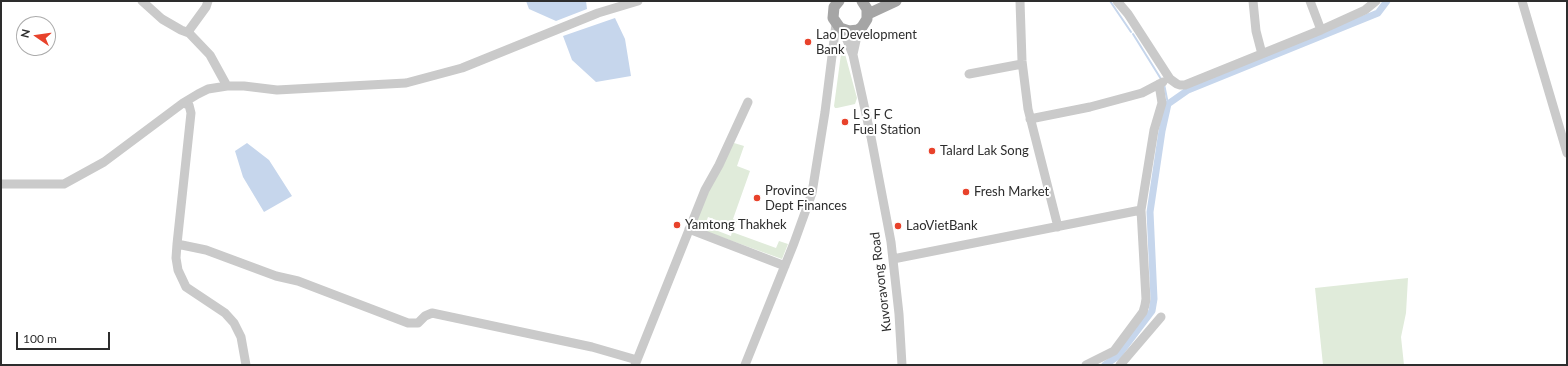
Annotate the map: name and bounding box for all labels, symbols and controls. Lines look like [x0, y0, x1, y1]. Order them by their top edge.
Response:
north arrow [16, 16, 56, 56]
place label: Lao Development Bank [816, 27, 917, 58]
text: N [18, 28, 32, 39]
marker: Lao Development Bank [803, 37, 813, 47]
place label: L S F C Fuel Station [853, 107, 921, 138]
marker: L S F C Fuel Station [840, 117, 850, 127]
place label: Talard Lak Song [940, 143, 1029, 159]
marker: Talard Lak Song [927, 146, 937, 156]
place label: Province Dept Finances [765, 183, 847, 214]
place label: Fresh Market [974, 184, 1049, 200]
marker: Fresh Market [961, 187, 971, 197]
marker: Province Dept Finances [752, 193, 762, 203]
place label: Yamtong Thakhek [685, 217, 787, 233]
place label: LaoVietBank [906, 218, 978, 234]
marker: Yamtong Thakhek [672, 220, 682, 230]
marker: LaoVietBank [893, 221, 903, 231]
street label: Kuvoravong Road [867, 231, 895, 333]
scale bar [18, 324, 112, 350]
text: 100 m [23, 331, 57, 346]

